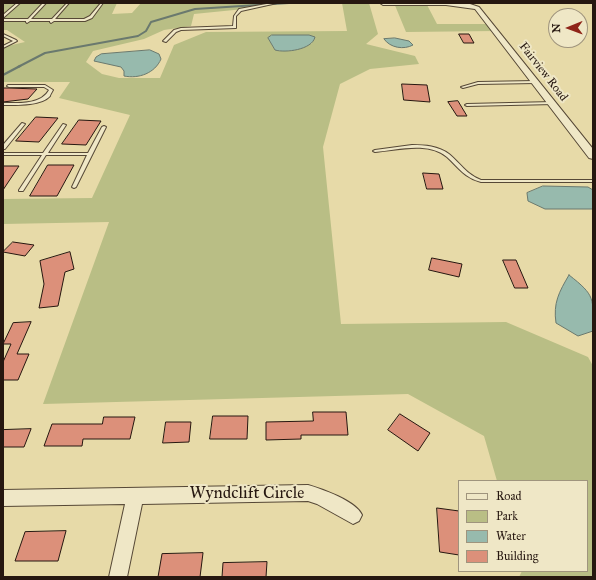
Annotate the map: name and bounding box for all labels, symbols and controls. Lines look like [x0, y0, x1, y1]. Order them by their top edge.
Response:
north arrow [548, 8, 588, 48]
text: N [550, 23, 563, 33]
street label: Fairview Road [516, 40, 570, 104]
legend [458, 480, 588, 572]
street label: Wyndclift Circle [190, 484, 304, 504]
text: Road [496, 489, 522, 503]
text: Park [496, 509, 518, 523]
text: Water [496, 529, 526, 543]
text: Building [496, 549, 538, 563]

